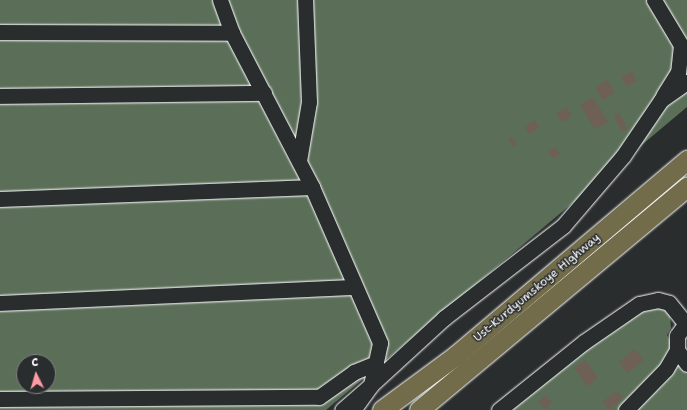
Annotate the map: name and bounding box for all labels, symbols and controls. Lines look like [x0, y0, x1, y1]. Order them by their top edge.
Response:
street label: Ust-Kurdyumskoye Highway [471, 231, 603, 345]
north arrow [16, 354, 56, 394]
text: С [31, 355, 39, 370]

